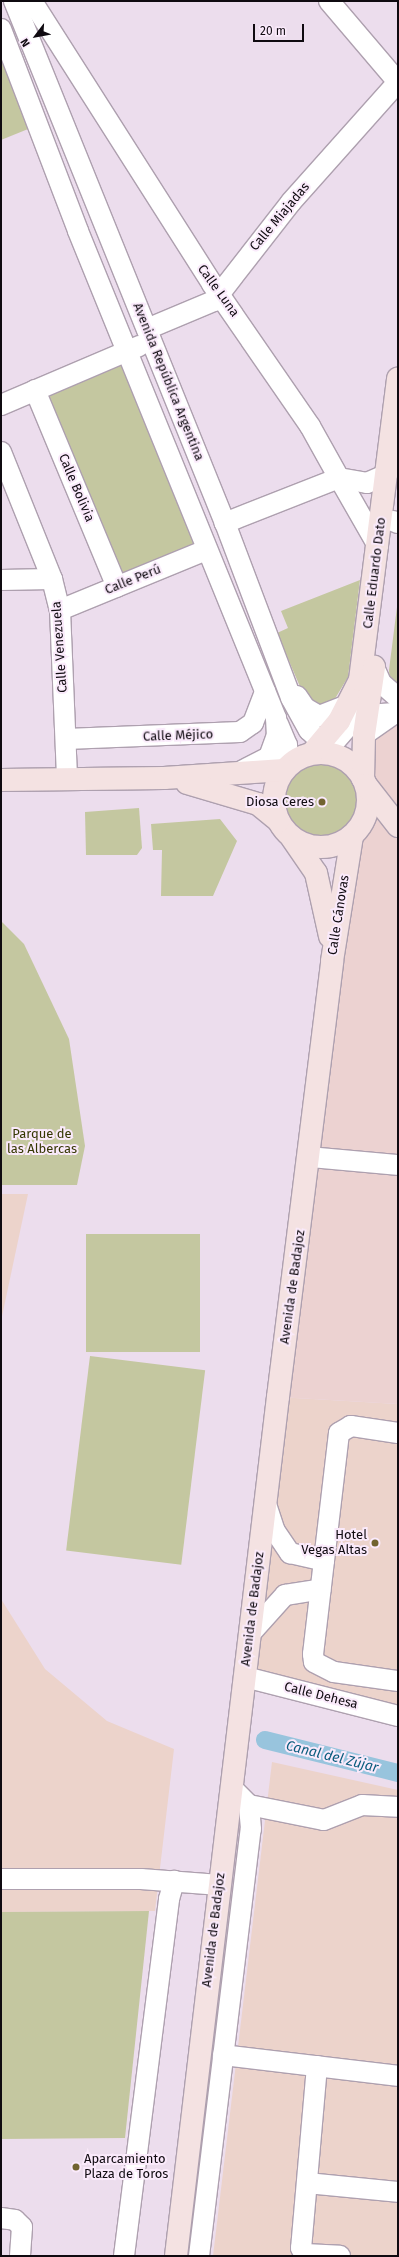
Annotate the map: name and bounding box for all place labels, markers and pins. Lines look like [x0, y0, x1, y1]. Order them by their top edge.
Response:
place label: Diosa Ceres [246, 794, 314, 810]
marker: Diosa Ceres [317, 797, 327, 807]
place label: Hotel Vegas Altas [301, 1528, 367, 1559]
marker: Hotel Vegas Altas [370, 1538, 380, 1548]
place label: Aparcamiento Plaza de Toros [84, 2152, 168, 2183]
marker: Aparcamiento Plaza de Toros [71, 2162, 81, 2172]

